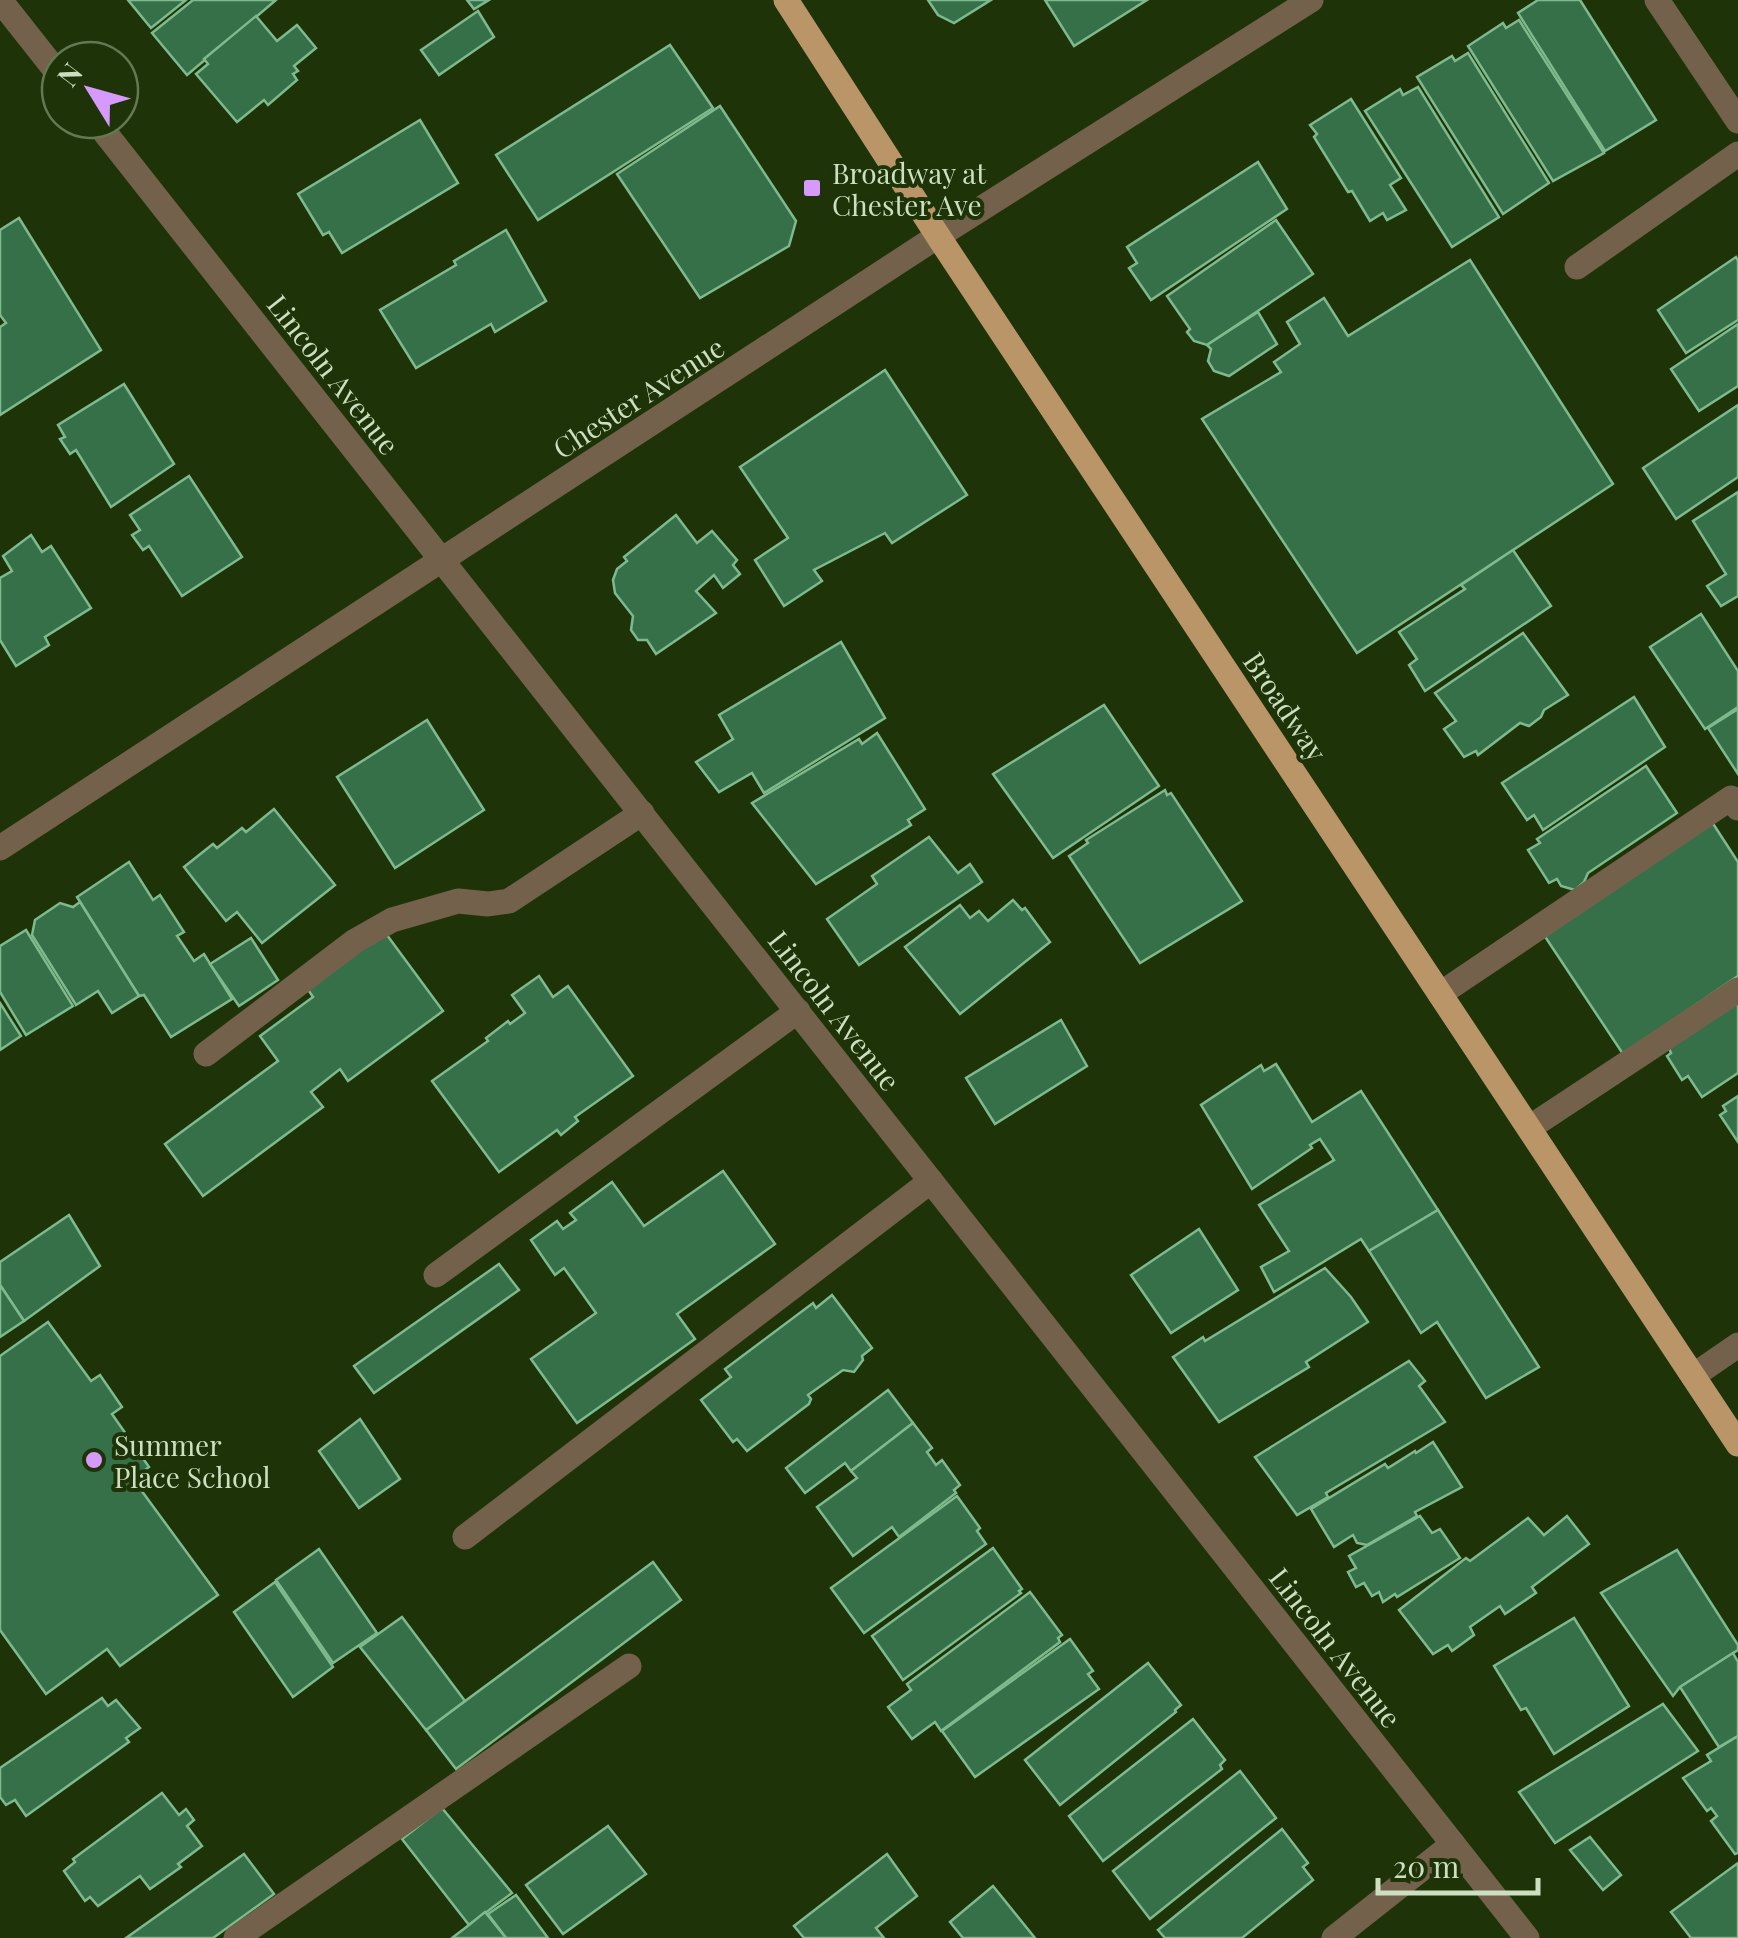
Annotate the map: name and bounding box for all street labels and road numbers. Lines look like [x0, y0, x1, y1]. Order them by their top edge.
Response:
street label: Lincoln Avenue [260, 286, 408, 462]
street label: Chester Avenue [545, 328, 731, 466]
street label: Broadway [1236, 644, 1336, 768]
street label: Lincoln Avenue [761, 922, 909, 1098]
street label: Lincoln Avenue [1262, 1559, 1410, 1735]

